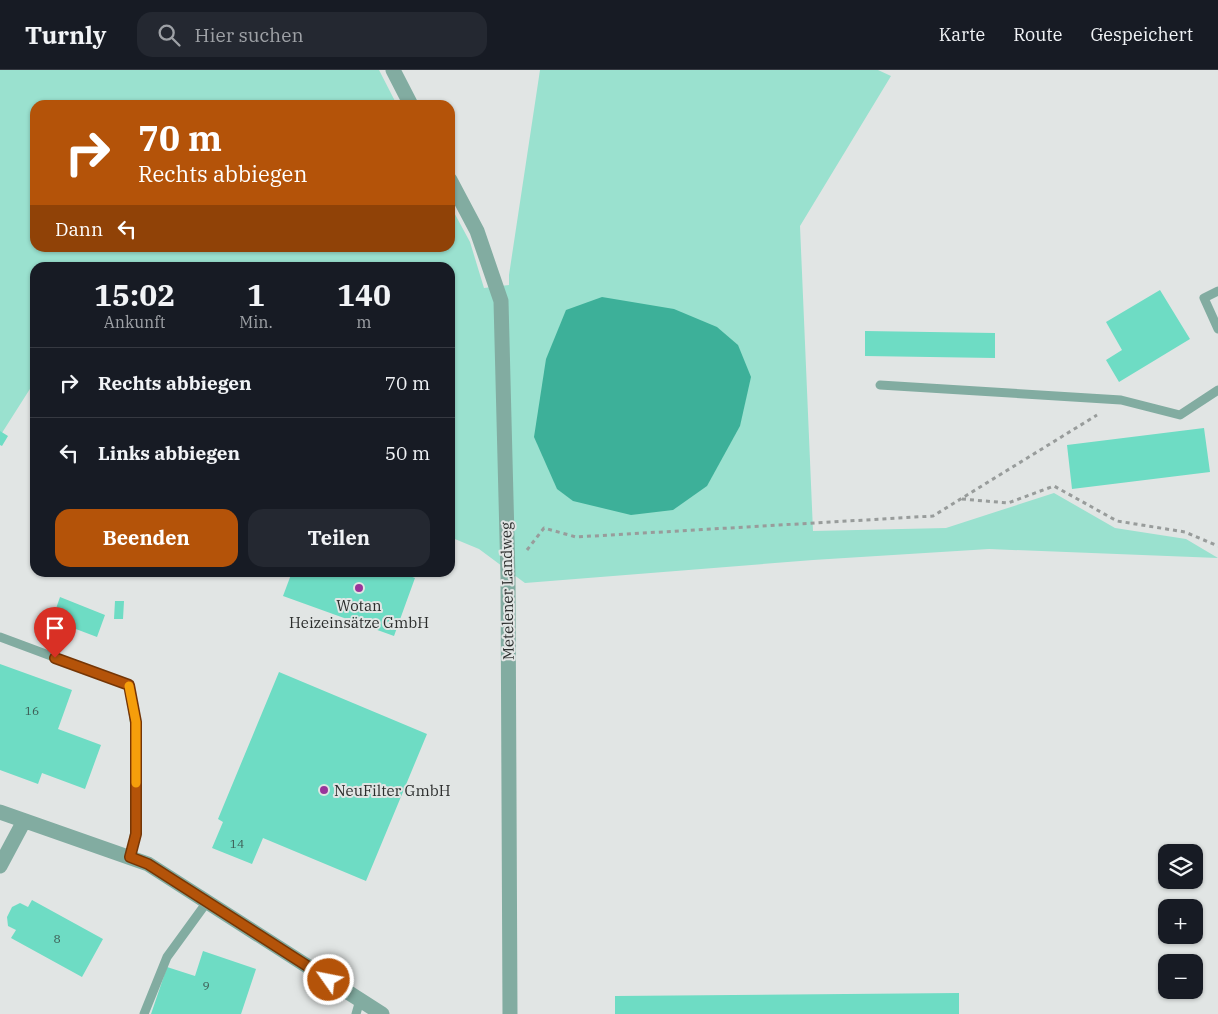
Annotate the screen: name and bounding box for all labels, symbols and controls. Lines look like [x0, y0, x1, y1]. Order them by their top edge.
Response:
search box [137, 12, 487, 57]
text: Turnly [25, 19, 107, 51]
icon: search [155, 21, 183, 49]
text: Hier suchen [195, 23, 304, 47]
text: Karte [939, 23, 985, 46]
text: Route [1013, 23, 1062, 46]
text: Gespeichert [1090, 23, 1193, 46]
text: 70 m [138, 115, 222, 161]
icon: right [55, 120, 120, 185]
text: Rechts abbiegen [138, 159, 307, 188]
icon: left [113, 215, 141, 243]
text: Dann [55, 217, 103, 241]
text: 15:02 [94, 275, 175, 314]
text: 1 [247, 275, 265, 314]
text: 140 [337, 275, 391, 314]
text: Ankunft [104, 312, 165, 332]
text: Min. [239, 312, 273, 332]
text: m [356, 312, 372, 332]
icon: right [55, 369, 83, 397]
text: Rechts abbiegen [98, 371, 252, 395]
text: 70 m [385, 371, 430, 395]
icon: left [55, 439, 83, 467]
text: Links abbiegen [98, 441, 240, 465]
text: 50 m [385, 441, 430, 465]
button: Beenden [55, 509, 238, 567]
button: Teilen [248, 509, 430, 567]
street label: Metelener Landweg [496, 522, 518, 660]
marker: Wotan Heizeinsätze GmbH [353, 582, 365, 594]
place label: Wotan Heizeinsätze GmbH [289, 596, 429, 632]
pin [34, 607, 76, 658]
icon: arrive [41, 614, 69, 642]
house number: 16 [25, 703, 39, 718]
place label: NeuFilter GmbH [334, 781, 451, 800]
marker: NeuFilter GmbH [318, 784, 330, 796]
house number: 14 [230, 836, 244, 851]
map controls [1158, 844, 1203, 999]
button: layers [1158, 844, 1203, 889]
button: + [1158, 899, 1203, 944]
house number: 8 [53, 931, 61, 946]
position arrow [302, 953, 354, 1005]
button: − [1158, 954, 1203, 999]
house number: 9 [202, 978, 210, 993]

